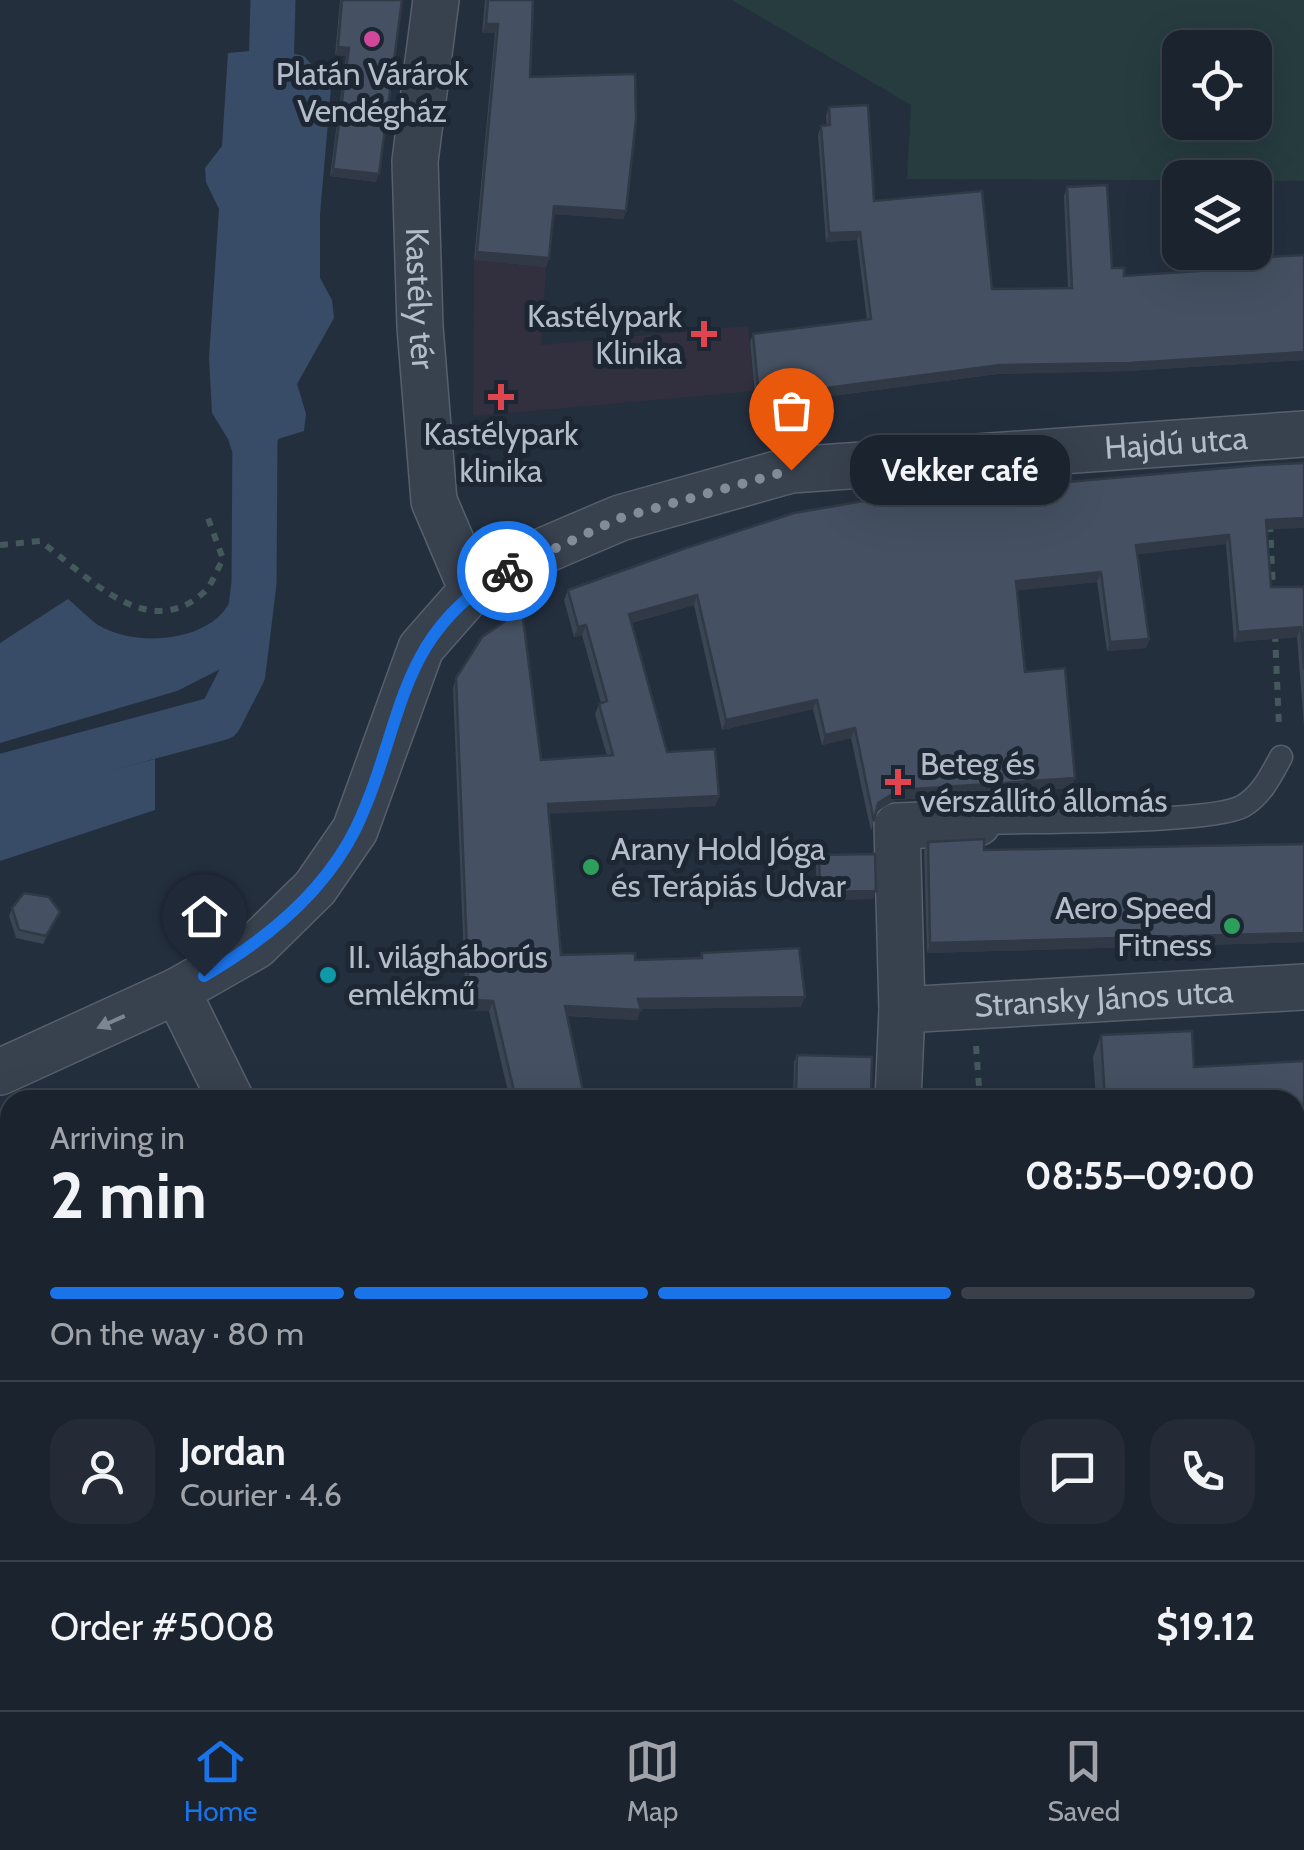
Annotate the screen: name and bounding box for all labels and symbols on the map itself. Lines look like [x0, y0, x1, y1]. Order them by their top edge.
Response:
marker: Platán Várárok Vendégház [361, 28, 383, 50]
place label: Platán Várárok Vendégház [276, 54, 469, 130]
street label: Kastély tér [398, 227, 443, 372]
place label: Kastélypark Klinika [527, 296, 683, 372]
marker: Kastélypark Klinika [691, 321, 717, 347]
pin [749, 368, 834, 471]
marker: Kastélypark klinika [488, 384, 514, 410]
place label: Kastélypark klinika [424, 414, 579, 490]
street label: Hajdú utca [1103, 418, 1250, 467]
callout: Vekker café [851, 435, 1071, 505]
courier [457, 521, 557, 621]
place label: Beteg és vérszállító állomás [920, 744, 1168, 820]
marker: Beteg és vérszállító állomás [885, 769, 911, 795]
place label: Arany Hold Jóga és Terápiás Udvar [611, 829, 847, 905]
marker: Arany Hold Jóga és Terápiás Udvar [580, 856, 602, 878]
pin [162, 874, 247, 977]
place label: Aero Speed Fitness [1055, 888, 1212, 964]
marker: Aero Speed Fitness [1221, 915, 1243, 937]
place label: II. világháborús emlékmű [348, 937, 548, 1013]
marker: II. világháborús emlékmű [317, 964, 339, 986]
street label: Stransky János utca [973, 971, 1235, 1025]
one-way arrow [96, 1013, 125, 1030]

